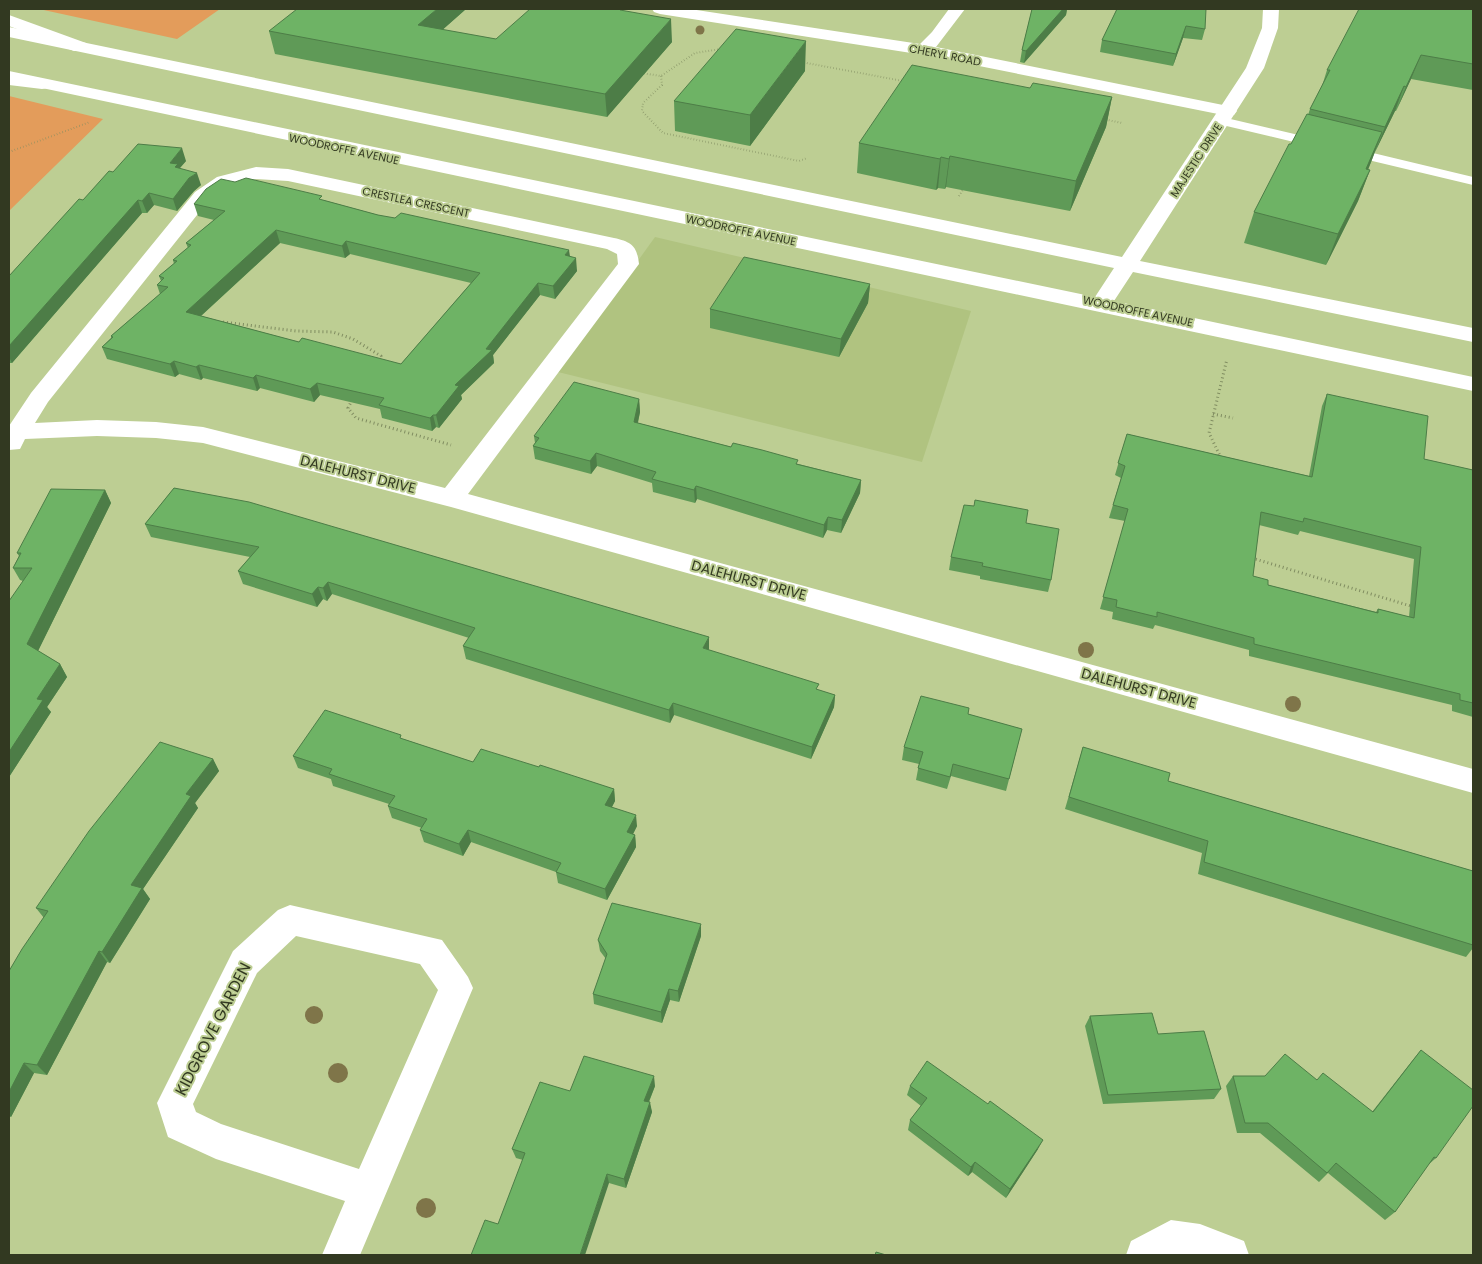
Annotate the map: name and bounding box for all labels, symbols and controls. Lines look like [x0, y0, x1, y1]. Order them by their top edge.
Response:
street label: CHERYL ROAD [908, 40, 983, 70]
street label: MAJESTIC DRIVE [1166, 120, 1226, 200]
street label: WOODROFFE AVENUE [288, 130, 400, 168]
street label: CRESTLEA CRESCENT [361, 183, 471, 221]
street label: WOODROFFE AVENUE [685, 211, 797, 249]
street label: WOODROFFE AVENUE [1082, 292, 1194, 330]
street label: DALEHURST DRIVE [298, 450, 418, 498]
street label: DALEHURST DRIVE [689, 555, 809, 605]
street label: DALEHURST DRIVE [1079, 663, 1199, 713]
street label: KIDGROVE GARDEN [169, 958, 257, 1100]

